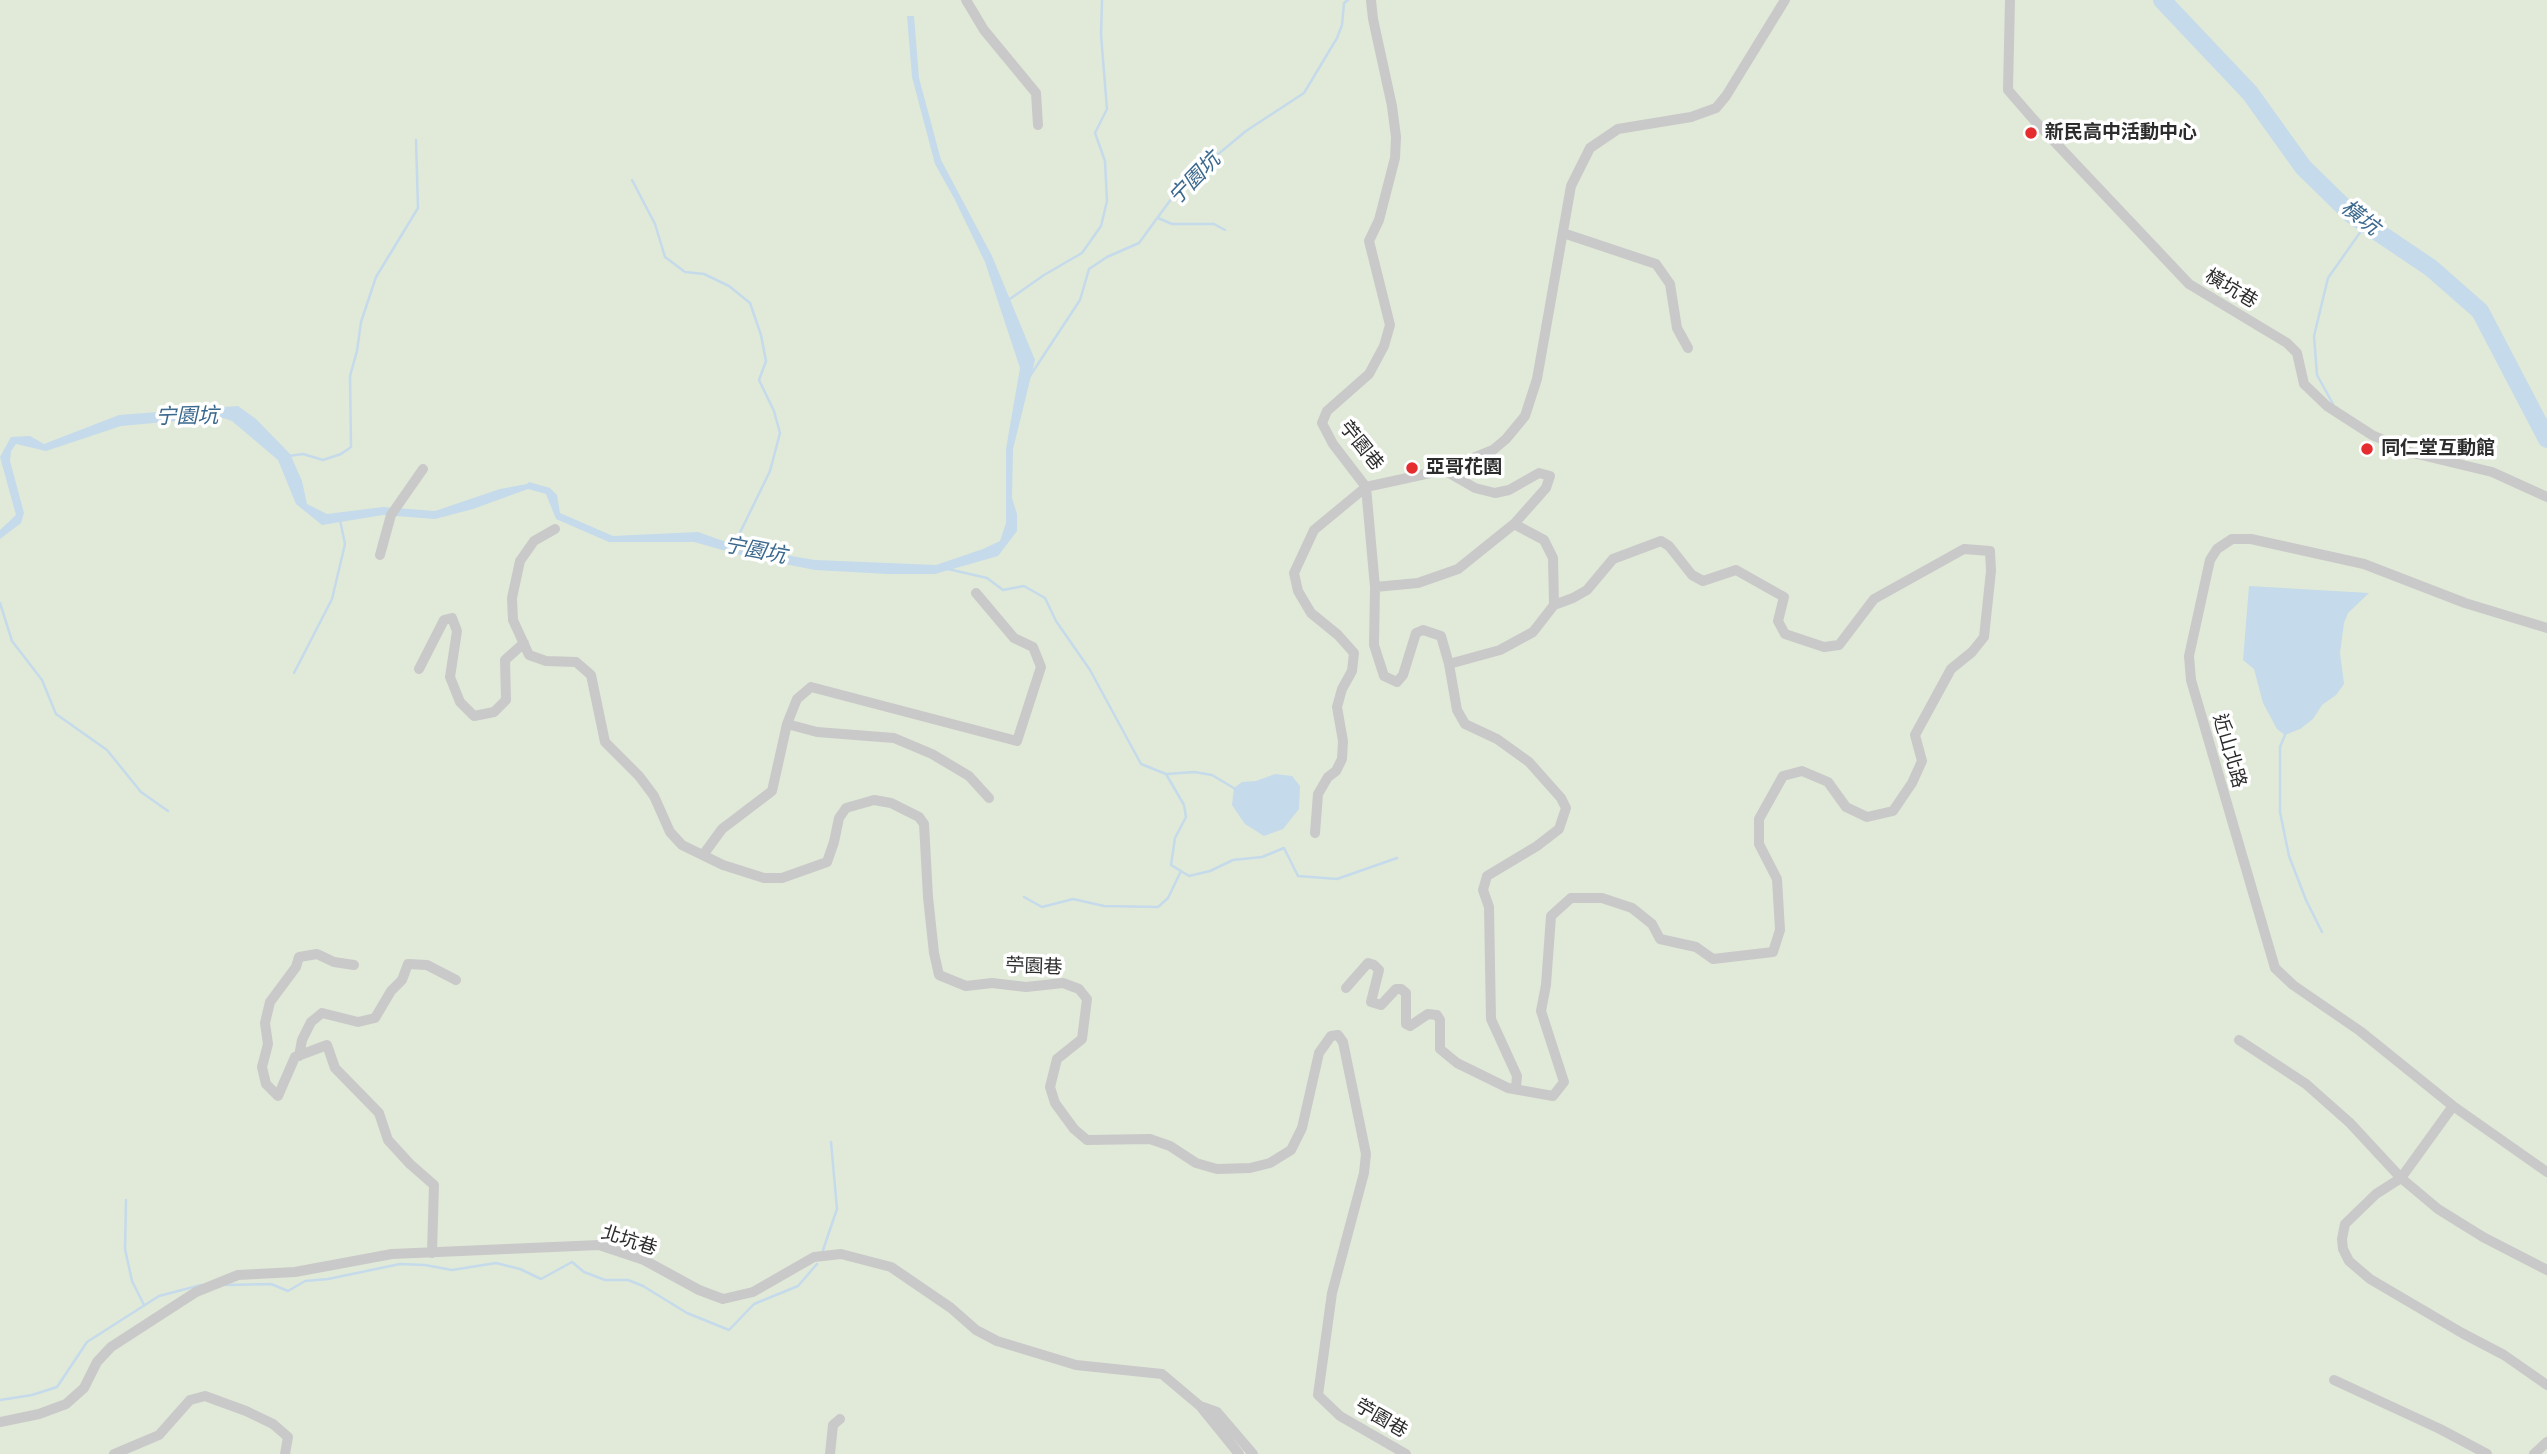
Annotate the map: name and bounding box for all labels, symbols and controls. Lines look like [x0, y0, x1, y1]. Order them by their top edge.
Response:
place label: 新民高中活動中心 [2045, 122, 2197, 144]
marker: 新民高中活動中心 [2023, 125, 2039, 141]
water label: 宁園坑 [1164, 148, 1226, 210]
water label: 橫坑 [2336, 195, 2384, 241]
street label: 橫坑巷 [2201, 265, 2261, 313]
water label: 宁園坑 [155, 404, 219, 430]
street label: 苧園巷 [1334, 417, 1388, 475]
place label: 同仁堂互動館 [2381, 438, 2495, 460]
marker: 同仁堂互動館 [2359, 441, 2375, 457]
place label: 亞哥花園 [1426, 457, 1502, 479]
marker: 亞哥花園 [1404, 460, 1420, 476]
water label: 宁園坑 [722, 533, 788, 569]
street label: 近山北路 [2208, 711, 2250, 791]
street label: 苧園巷 [1005, 955, 1063, 979]
street label: 北坑巷 [598, 1221, 660, 1261]
street label: 苧園巷 [1351, 1395, 1411, 1443]

